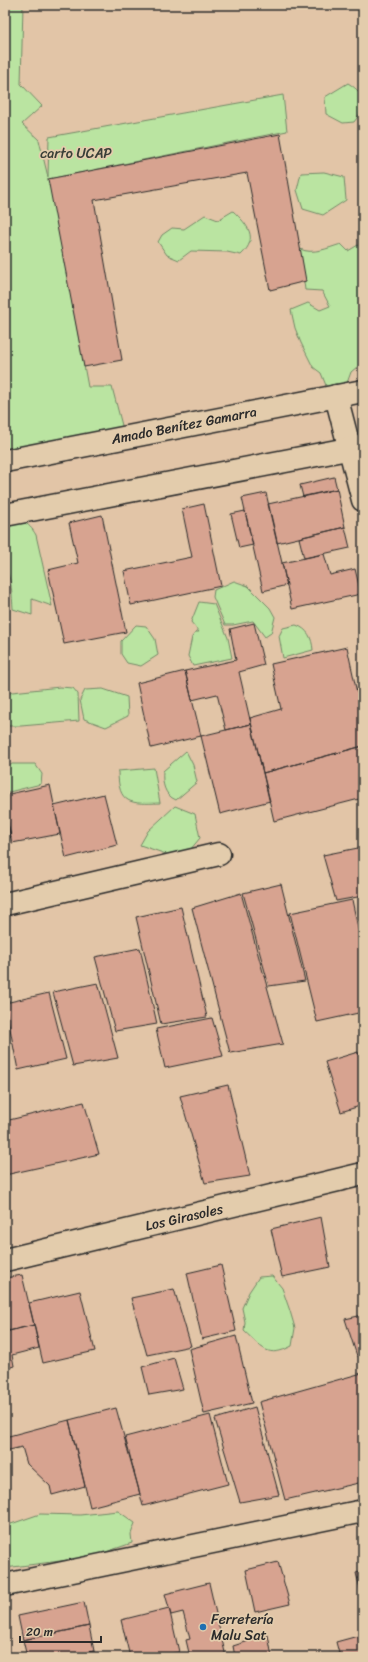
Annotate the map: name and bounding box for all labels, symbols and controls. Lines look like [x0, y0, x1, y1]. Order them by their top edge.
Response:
park label: carto UCAP [40, 141, 113, 166]
street label: Amado Benítez Gamarra [108, 399, 259, 452]
street label: Los Girasoles [143, 1196, 226, 1239]
place label: Ferretería Malu Sat [211, 1607, 274, 1648]
scale bar [20, 1618, 101, 1644]
text: 20 m [26, 1621, 53, 1643]
marker: Ferretería Malu Sat [198, 1622, 208, 1632]

